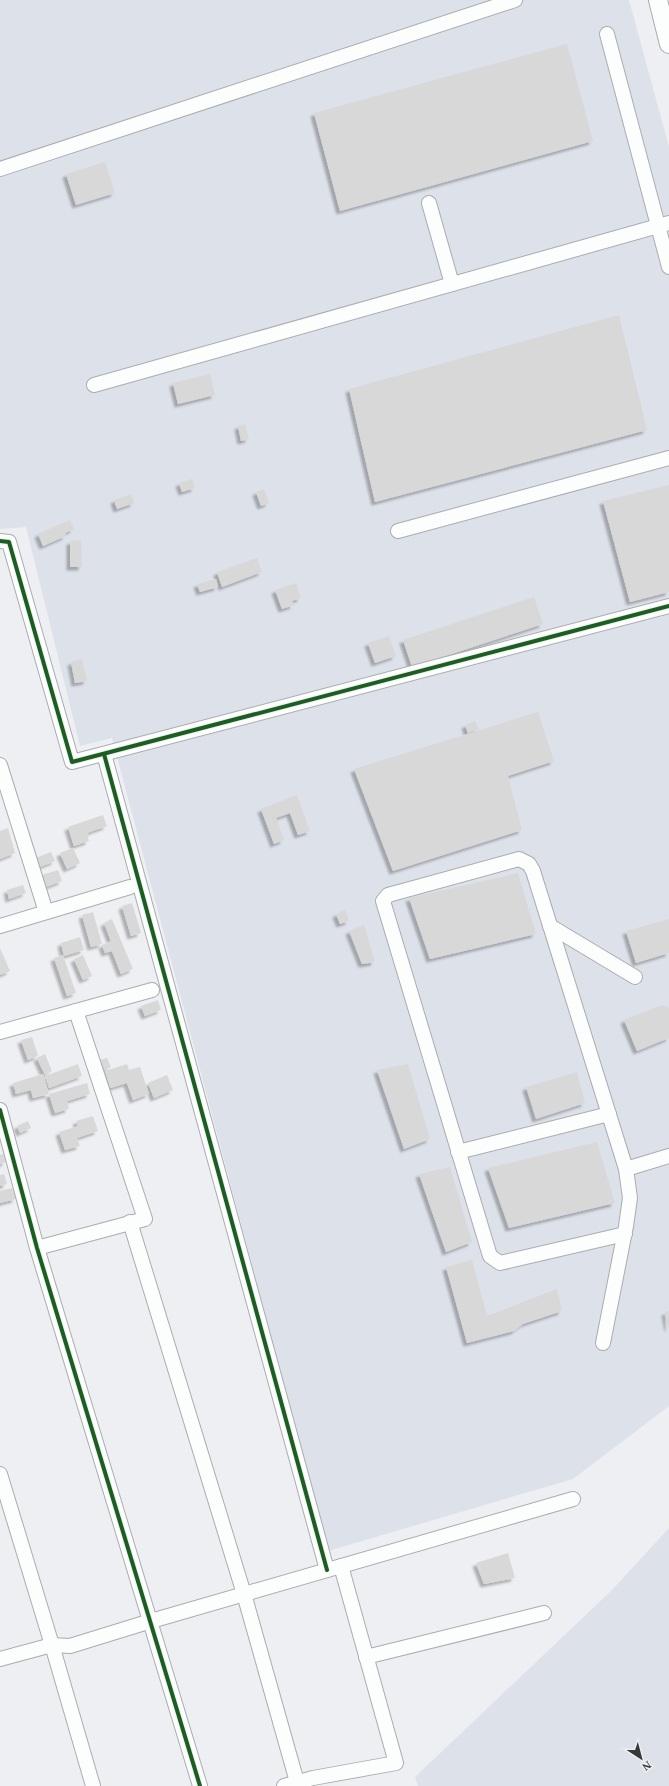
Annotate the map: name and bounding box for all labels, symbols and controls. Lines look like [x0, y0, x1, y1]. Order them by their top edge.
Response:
north arrow [621, 1738, 661, 1778]
text: N [640, 1759, 654, 1773]

